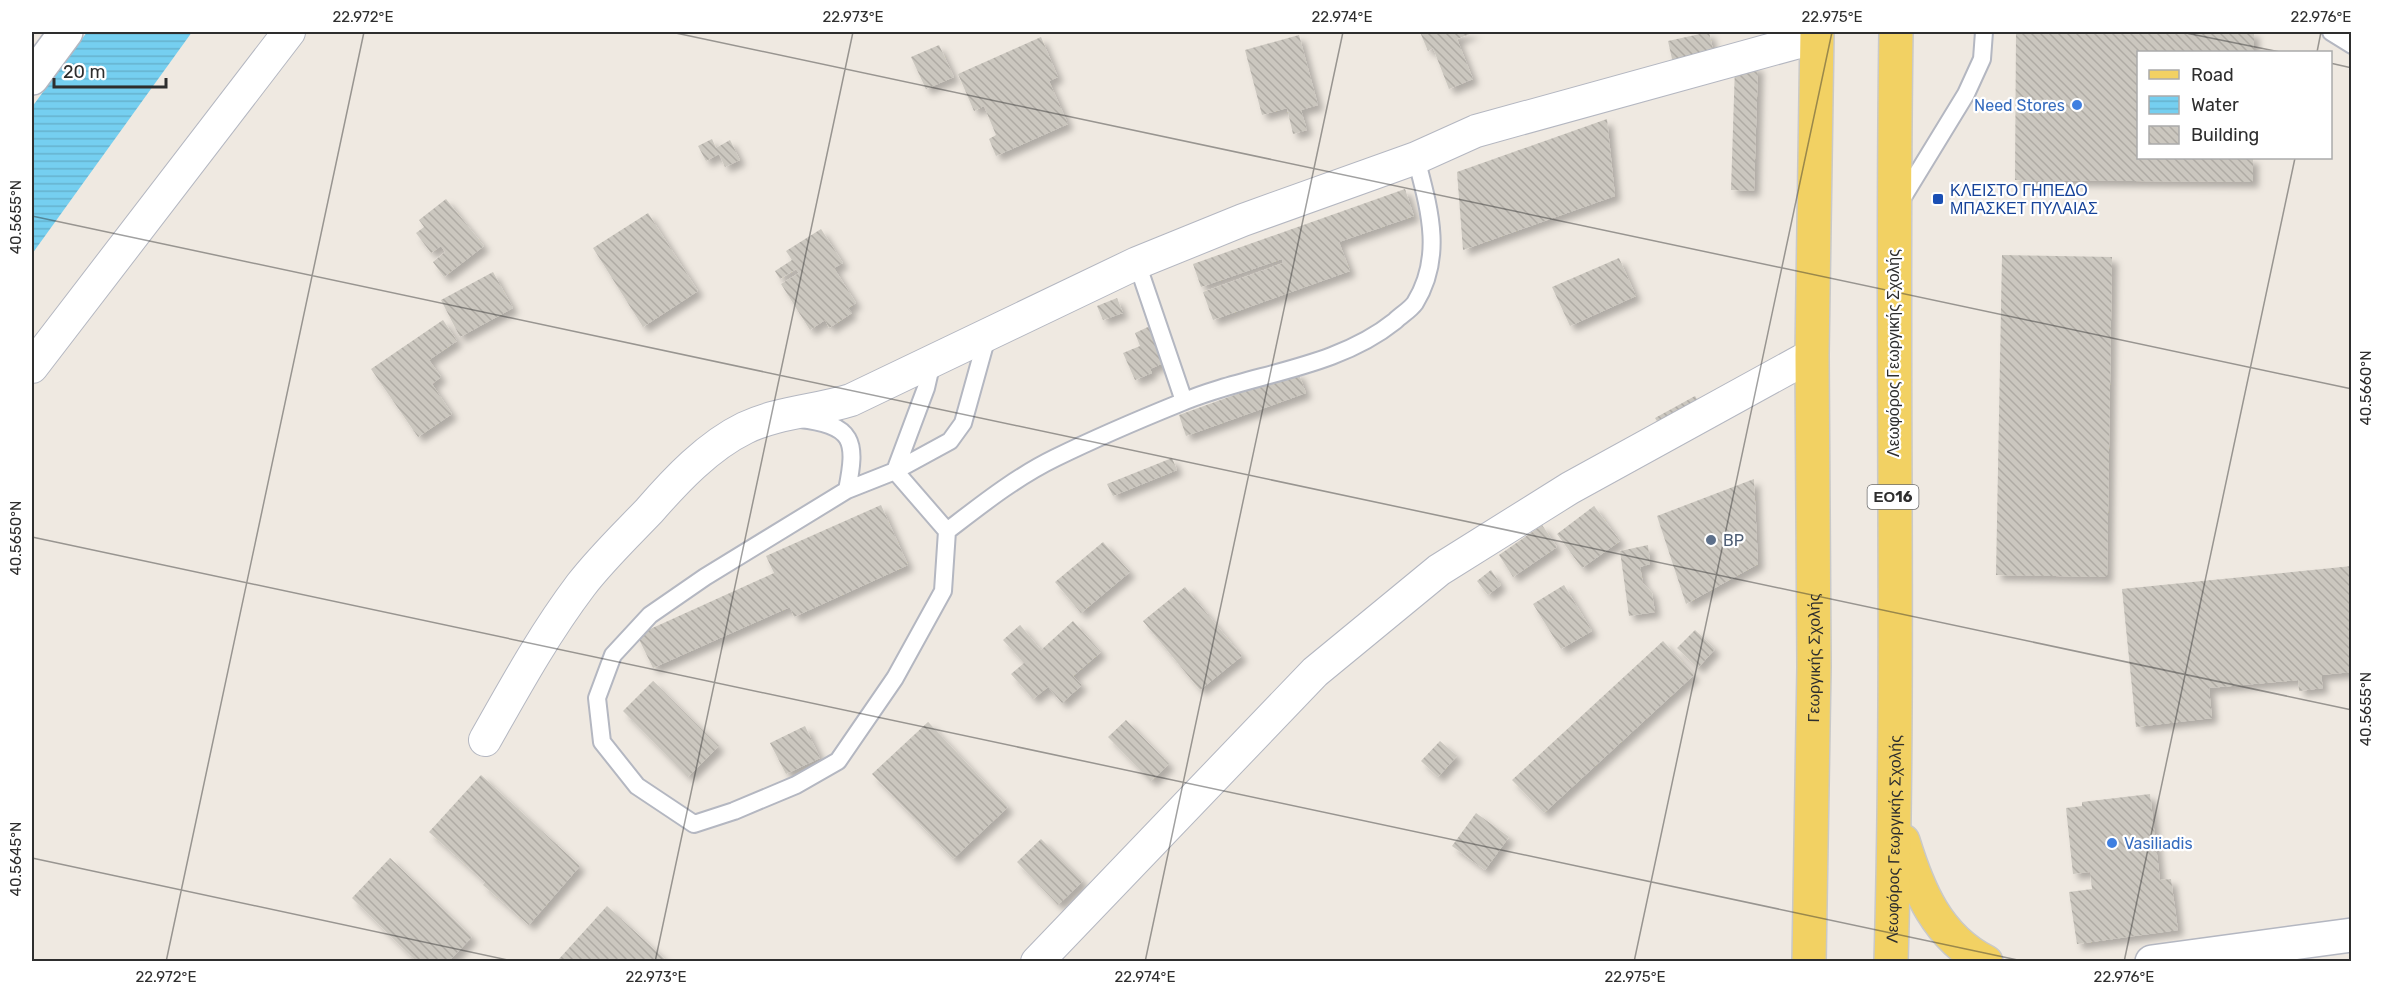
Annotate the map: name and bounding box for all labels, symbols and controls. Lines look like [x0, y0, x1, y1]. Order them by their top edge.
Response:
text: 22.972°E [332, 8, 394, 26]
text: 22.973°E [822, 8, 884, 26]
text: 22.974°E [1311, 8, 1373, 26]
text: 22.975°E [1801, 8, 1863, 26]
text: 22.976°E [2291, 8, 2351, 26]
scale bar [54, 51, 166, 89]
legend [2137, 51, 2332, 159]
text: 20 m [63, 61, 105, 83]
text: Road [2191, 64, 2234, 86]
text: Water [2191, 94, 2239, 116]
place label: Need Stores [1974, 96, 2065, 115]
marker: Need Stores [2070, 98, 2084, 112]
text: Building [2191, 124, 2259, 146]
text: 40.5655°N [7, 180, 25, 254]
place label: ΚΛΕΙΣΤΟ ΓΗΠΕΔΟ ΜΠΑΣΚΕΤ ΠΥΛΑΙΑΣ [1950, 181, 2098, 218]
marker: ΚΛΕΙΣΤΟ ΓΗΠΕΔΟ ΜΠΑΣΚΕΤ ΠΥΛΑΙΑΣ [1931, 192, 1945, 206]
street label: Λεωφόρος Γεωργικής Σχολής [1884, 249, 1903, 457]
text: 40.5660°N [2357, 350, 2375, 426]
road number: ΕΟ16 [1868, 485, 1918, 509]
text: 40.5650°N [7, 500, 25, 576]
place label: BP [1723, 531, 1744, 550]
marker: BP [1704, 533, 1718, 547]
street label: Γεωργικής Σχολής [1804, 593, 1824, 723]
text: 40.5655°N [2357, 672, 2375, 746]
street label: Λεωφόρος Γεωργικής Σχολής [1882, 735, 1904, 943]
text: 40.5645°N [7, 822, 25, 896]
place label: Vasiliadis [2124, 834, 2193, 853]
marker: Vasiliadis [2105, 836, 2119, 850]
text: 22.972°E [135, 968, 197, 986]
text: 22.973°E [625, 968, 687, 986]
text: 22.974°E [1114, 968, 1176, 986]
text: 22.975°E [1604, 968, 1666, 986]
text: 22.976°E [2094, 968, 2154, 986]

